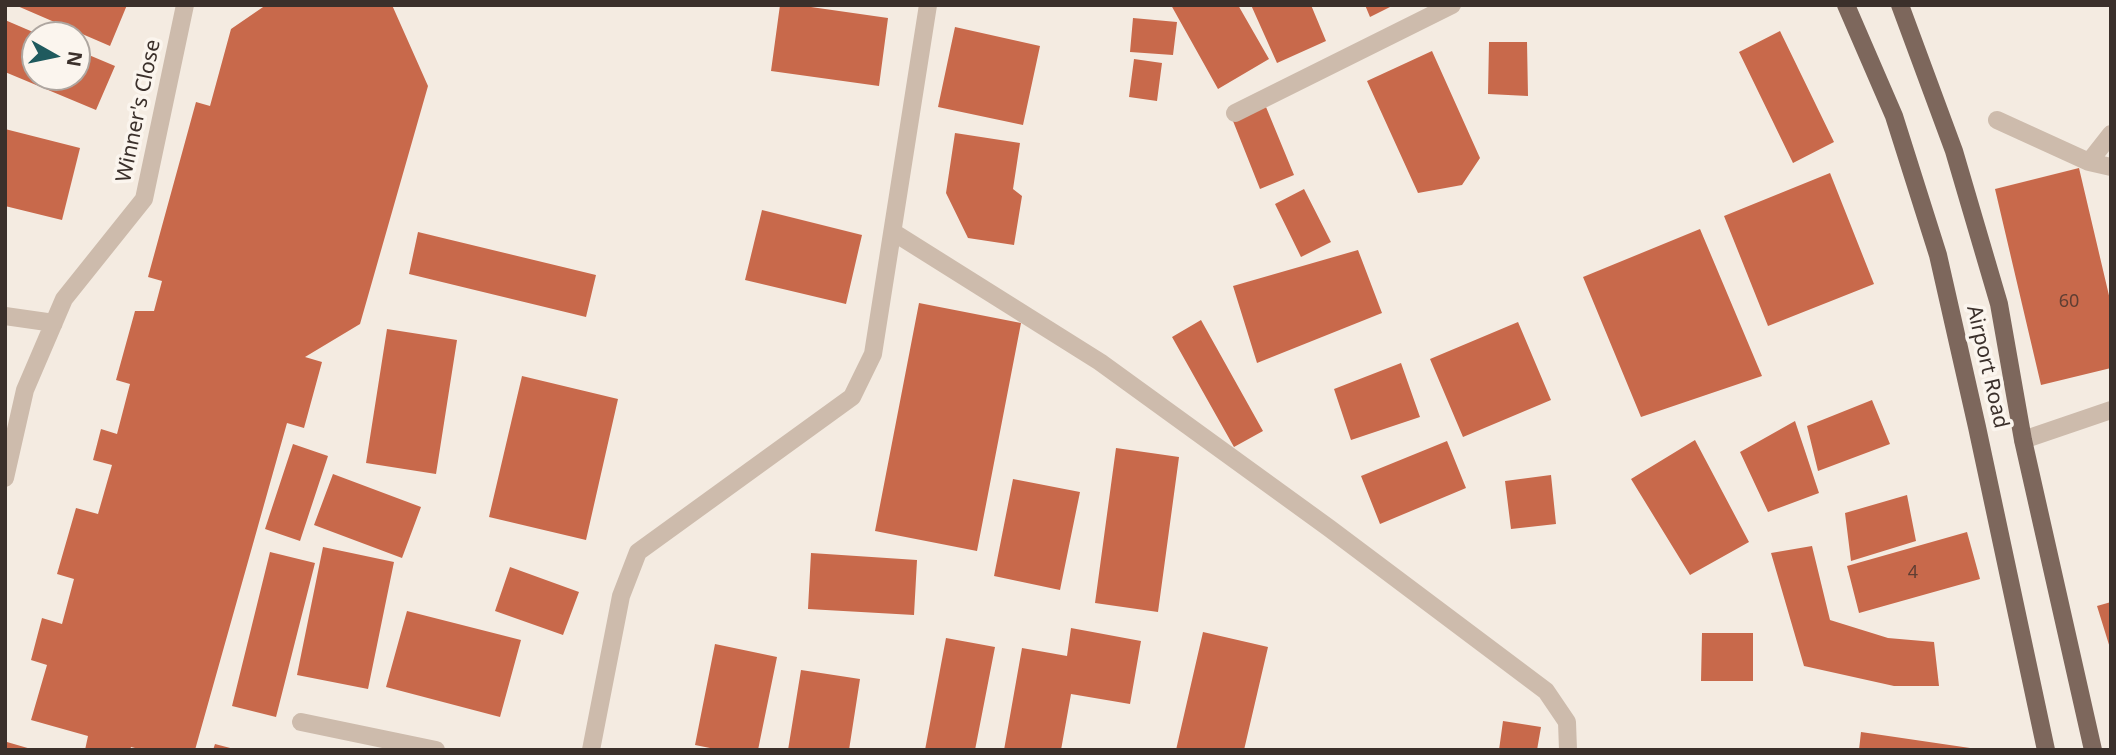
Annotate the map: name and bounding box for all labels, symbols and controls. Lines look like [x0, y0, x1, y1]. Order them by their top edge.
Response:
north arrow [21, 21, 91, 91]
street label: Winner's Close [112, 37, 166, 185]
text: N [61, 49, 89, 69]
house number: 60 [2059, 291, 2079, 313]
street label: Airport Road [1961, 303, 2013, 431]
house number: 4 [1908, 562, 1918, 584]

